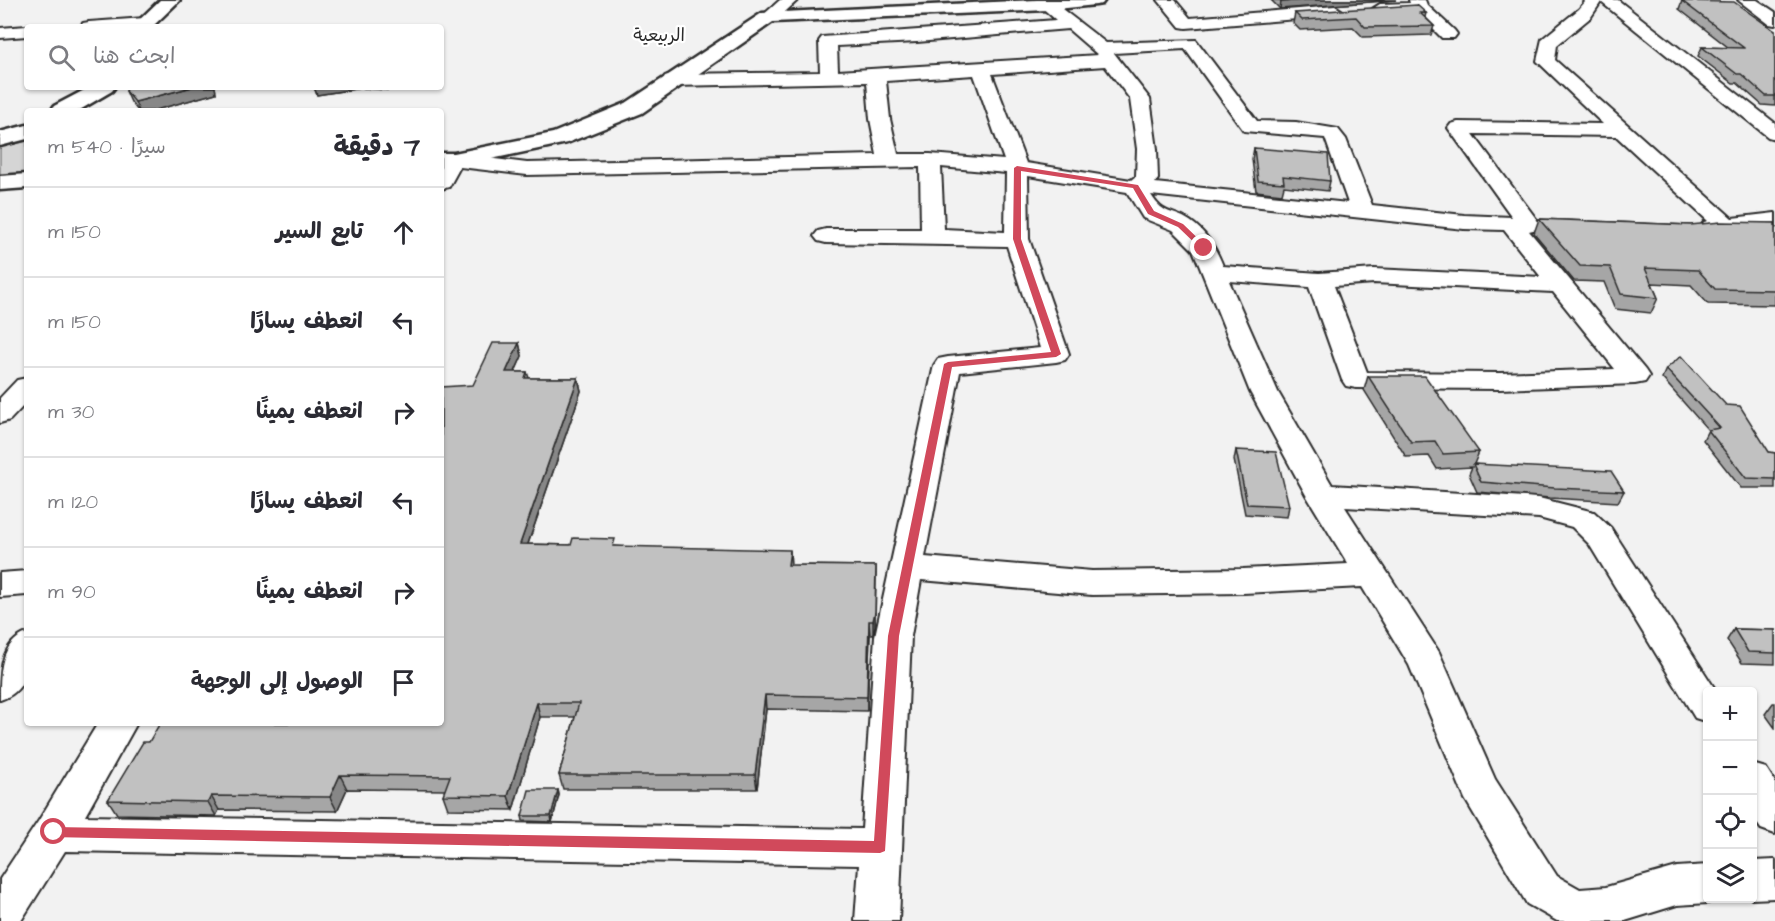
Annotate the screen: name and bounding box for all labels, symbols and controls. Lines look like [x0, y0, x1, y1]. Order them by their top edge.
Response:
district label: الربيعية [633, 23, 685, 48]
search box [24, 24, 444, 90]
icon: search [45, 41, 78, 74]
text: ابحث هنا [93, 41, 175, 72]
text: 7 دقيقة [334, 129, 420, 165]
text: سيرًا · 540 m [48, 133, 166, 161]
text: تابع السير [276, 216, 363, 247]
icon: ahead [387, 216, 420, 249]
text: 150 m [48, 218, 101, 246]
route end [1190, 234, 1216, 260]
text: انعطف يسارًا [250, 306, 363, 337]
icon: left [387, 306, 420, 339]
text: 150 m [48, 308, 101, 336]
text: انعطف يمينًا [256, 396, 363, 427]
icon: right [387, 396, 420, 429]
text: 30 m [48, 398, 94, 426]
text: انعطف يسارًا [250, 486, 363, 517]
icon: left [387, 486, 420, 519]
text: 120 m [48, 488, 98, 516]
text: انعطف يمينًا [256, 576, 363, 607]
icon: right [387, 576, 420, 609]
text: 90 m [48, 578, 96, 606]
text: الوصول إلى الوجهة [191, 666, 363, 697]
icon: arrive [387, 666, 420, 699]
map controls [1703, 687, 1757, 903]
button: + [1703, 687, 1757, 741]
button: − [1703, 741, 1757, 795]
button: locate [1703, 795, 1757, 849]
route start [40, 818, 66, 844]
button: layers [1703, 849, 1757, 903]

